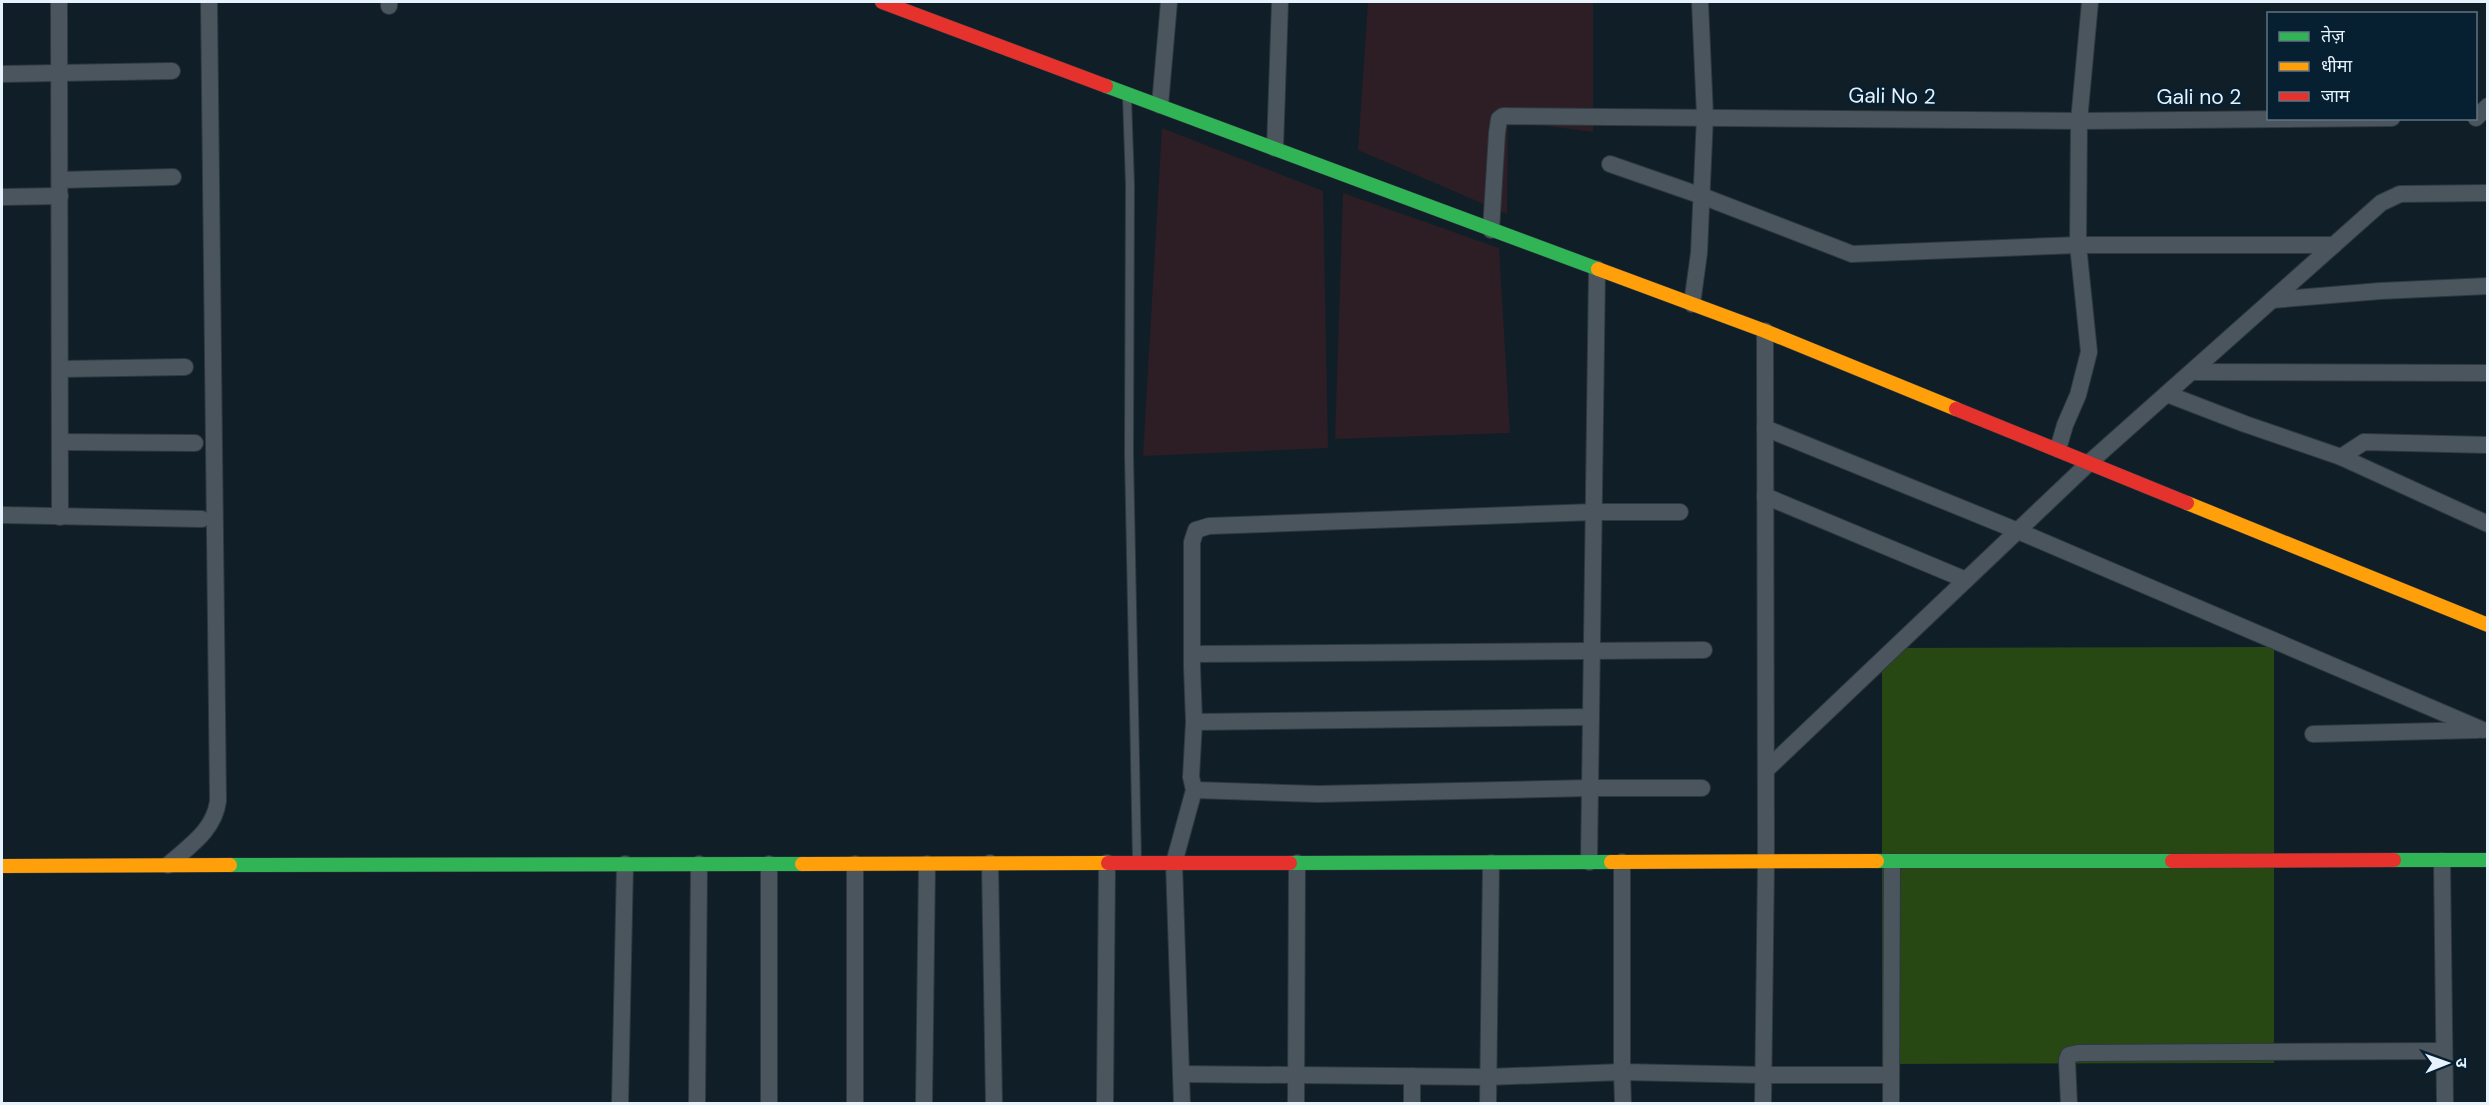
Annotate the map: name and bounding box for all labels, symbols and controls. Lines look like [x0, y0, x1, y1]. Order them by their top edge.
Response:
legend [2267, 12, 2477, 120]
text: तेज़ [2321, 24, 2345, 48]
text: धीमा [2321, 54, 2352, 78]
street label: Gali No 2 [1848, 81, 1936, 111]
street label: Gali no 2 [2157, 83, 2241, 111]
text: जाम [2321, 84, 2351, 108]
north arrow [2417, 1033, 2477, 1093]
text: उ [2451, 1058, 2472, 1068]

